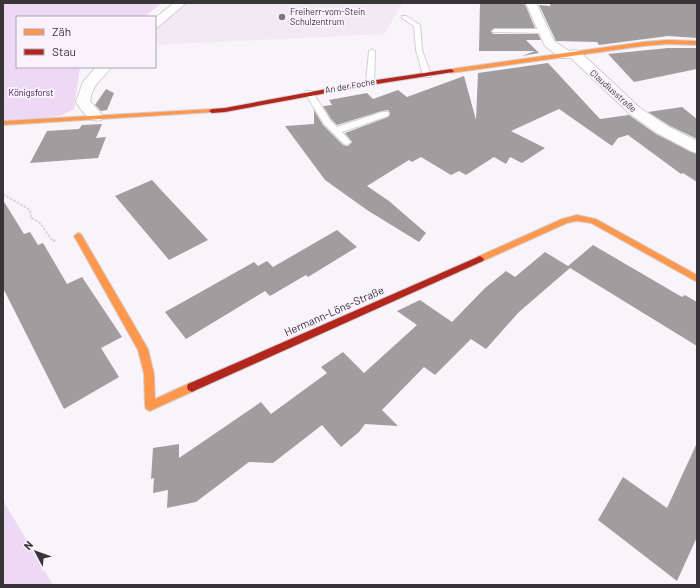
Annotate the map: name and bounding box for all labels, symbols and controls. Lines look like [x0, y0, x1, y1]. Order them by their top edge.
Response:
place label: Freiherr-vom-Stein Schulzentrum [290, 6, 365, 27]
marker: Freiherr-vom-Stein Schulzentrum [277, 12, 287, 22]
legend [16, 16, 156, 68]
text: Zäh [52, 24, 71, 38]
text: Stau [52, 44, 76, 58]
street label: Claudiusstraße [588, 67, 639, 114]
street label: An der Foche [324, 76, 376, 95]
park label: Königsforst [9, 87, 53, 98]
street label: Hermann-Löns-Straße [282, 283, 386, 338]
north arrow [16, 532, 56, 572]
text: N [21, 538, 35, 552]

